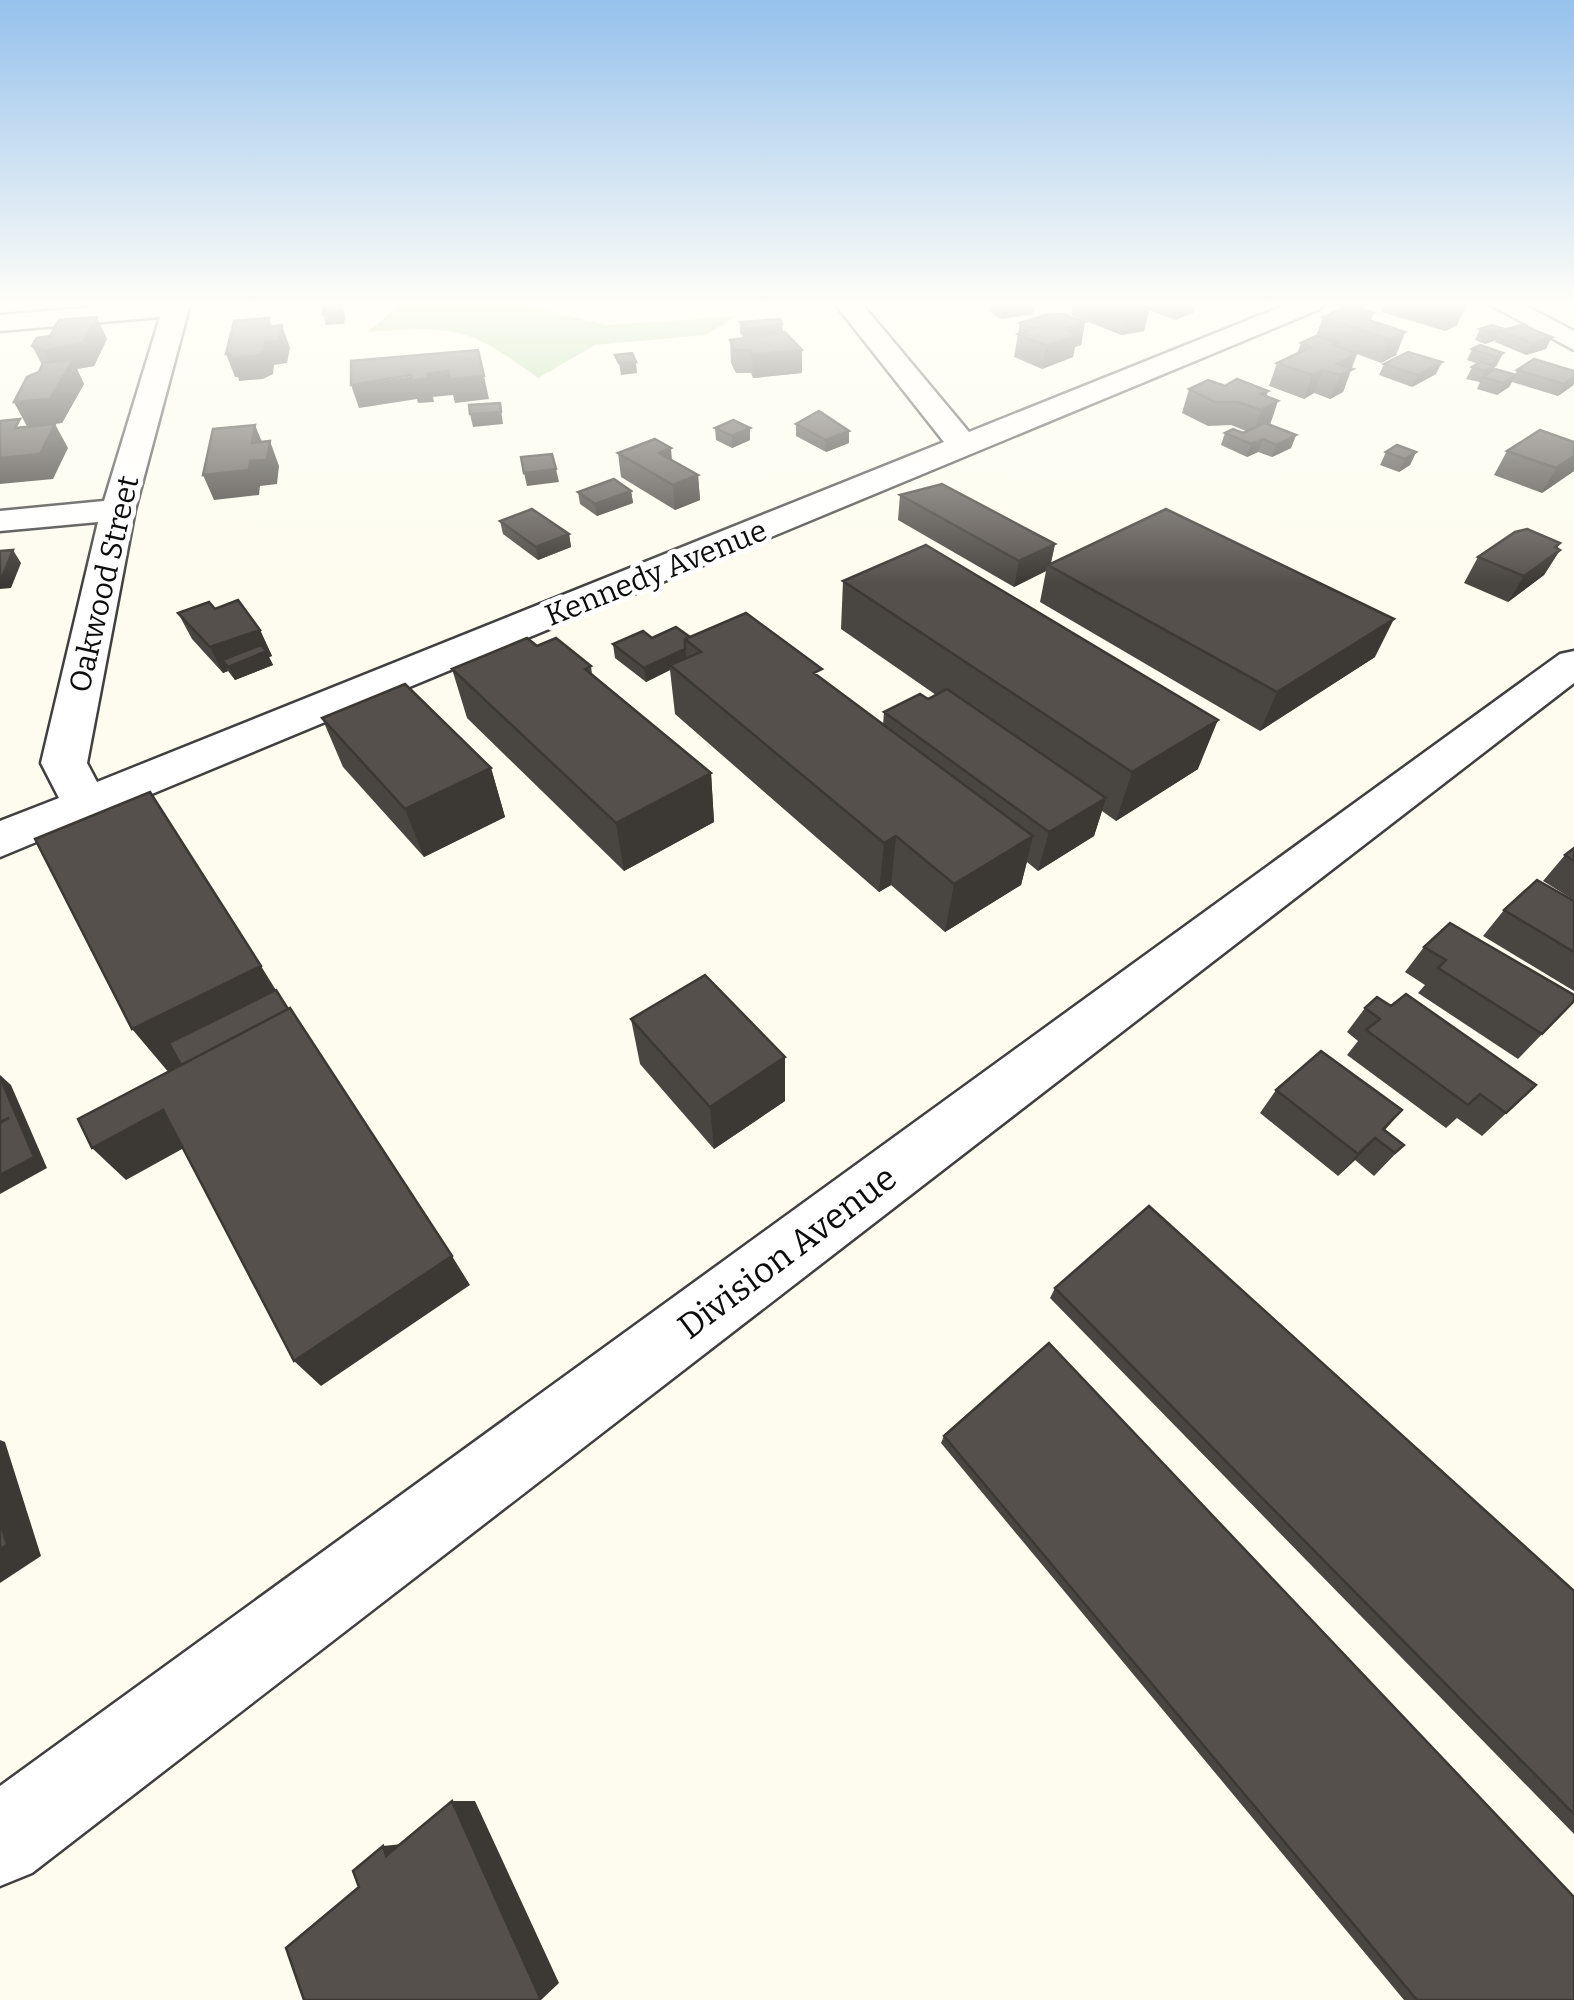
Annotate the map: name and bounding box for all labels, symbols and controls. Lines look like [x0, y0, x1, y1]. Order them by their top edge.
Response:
street label: Oakwood Street [62, 472, 146, 696]
street label: Kennedy Avenue [540, 512, 772, 634]
street label: Division Avenue [670, 1156, 904, 1348]

